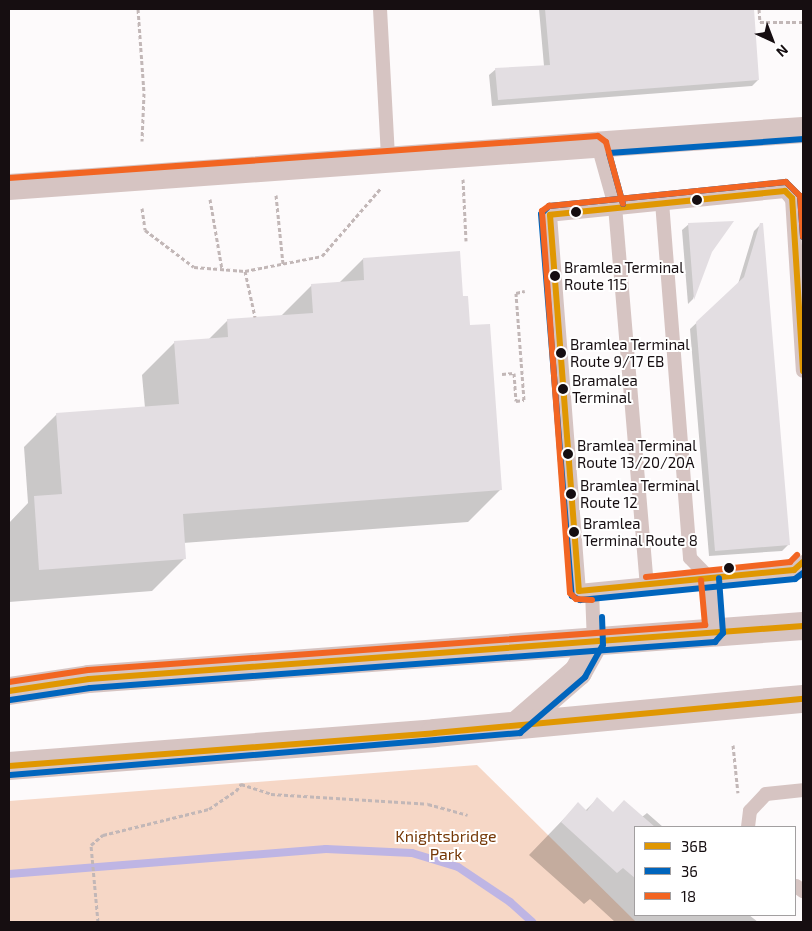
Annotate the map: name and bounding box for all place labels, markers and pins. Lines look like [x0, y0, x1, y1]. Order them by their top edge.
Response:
unlabelled marker [692, 195, 702, 205]
unlabelled marker [571, 207, 581, 217]
place label: Bramlea Terminal Route 115 [564, 258, 684, 293]
marker: Bramlea Terminal Route 115 [550, 271, 560, 281]
place label: Bramlea Terminal Route 9/17 EB [570, 335, 690, 370]
marker: Bramlea Terminal Route 9/17 EB [556, 348, 566, 358]
place label: Bramalea Terminal [572, 371, 638, 406]
marker: Bramalea Terminal [558, 384, 568, 394]
place label: Bramlea Terminal Route 13/20/20A [577, 436, 697, 471]
marker: Bramlea Terminal Route 13/20/20A [563, 449, 573, 459]
place label: Bramlea Terminal Route 12 [580, 476, 700, 511]
marker: Bramlea Terminal Route 12 [566, 489, 576, 499]
place label: Bramlea Terminal Route 8 [583, 514, 698, 549]
marker: Bramlea Terminal Route 8 [569, 527, 579, 537]
unlabelled marker [724, 563, 734, 573]

